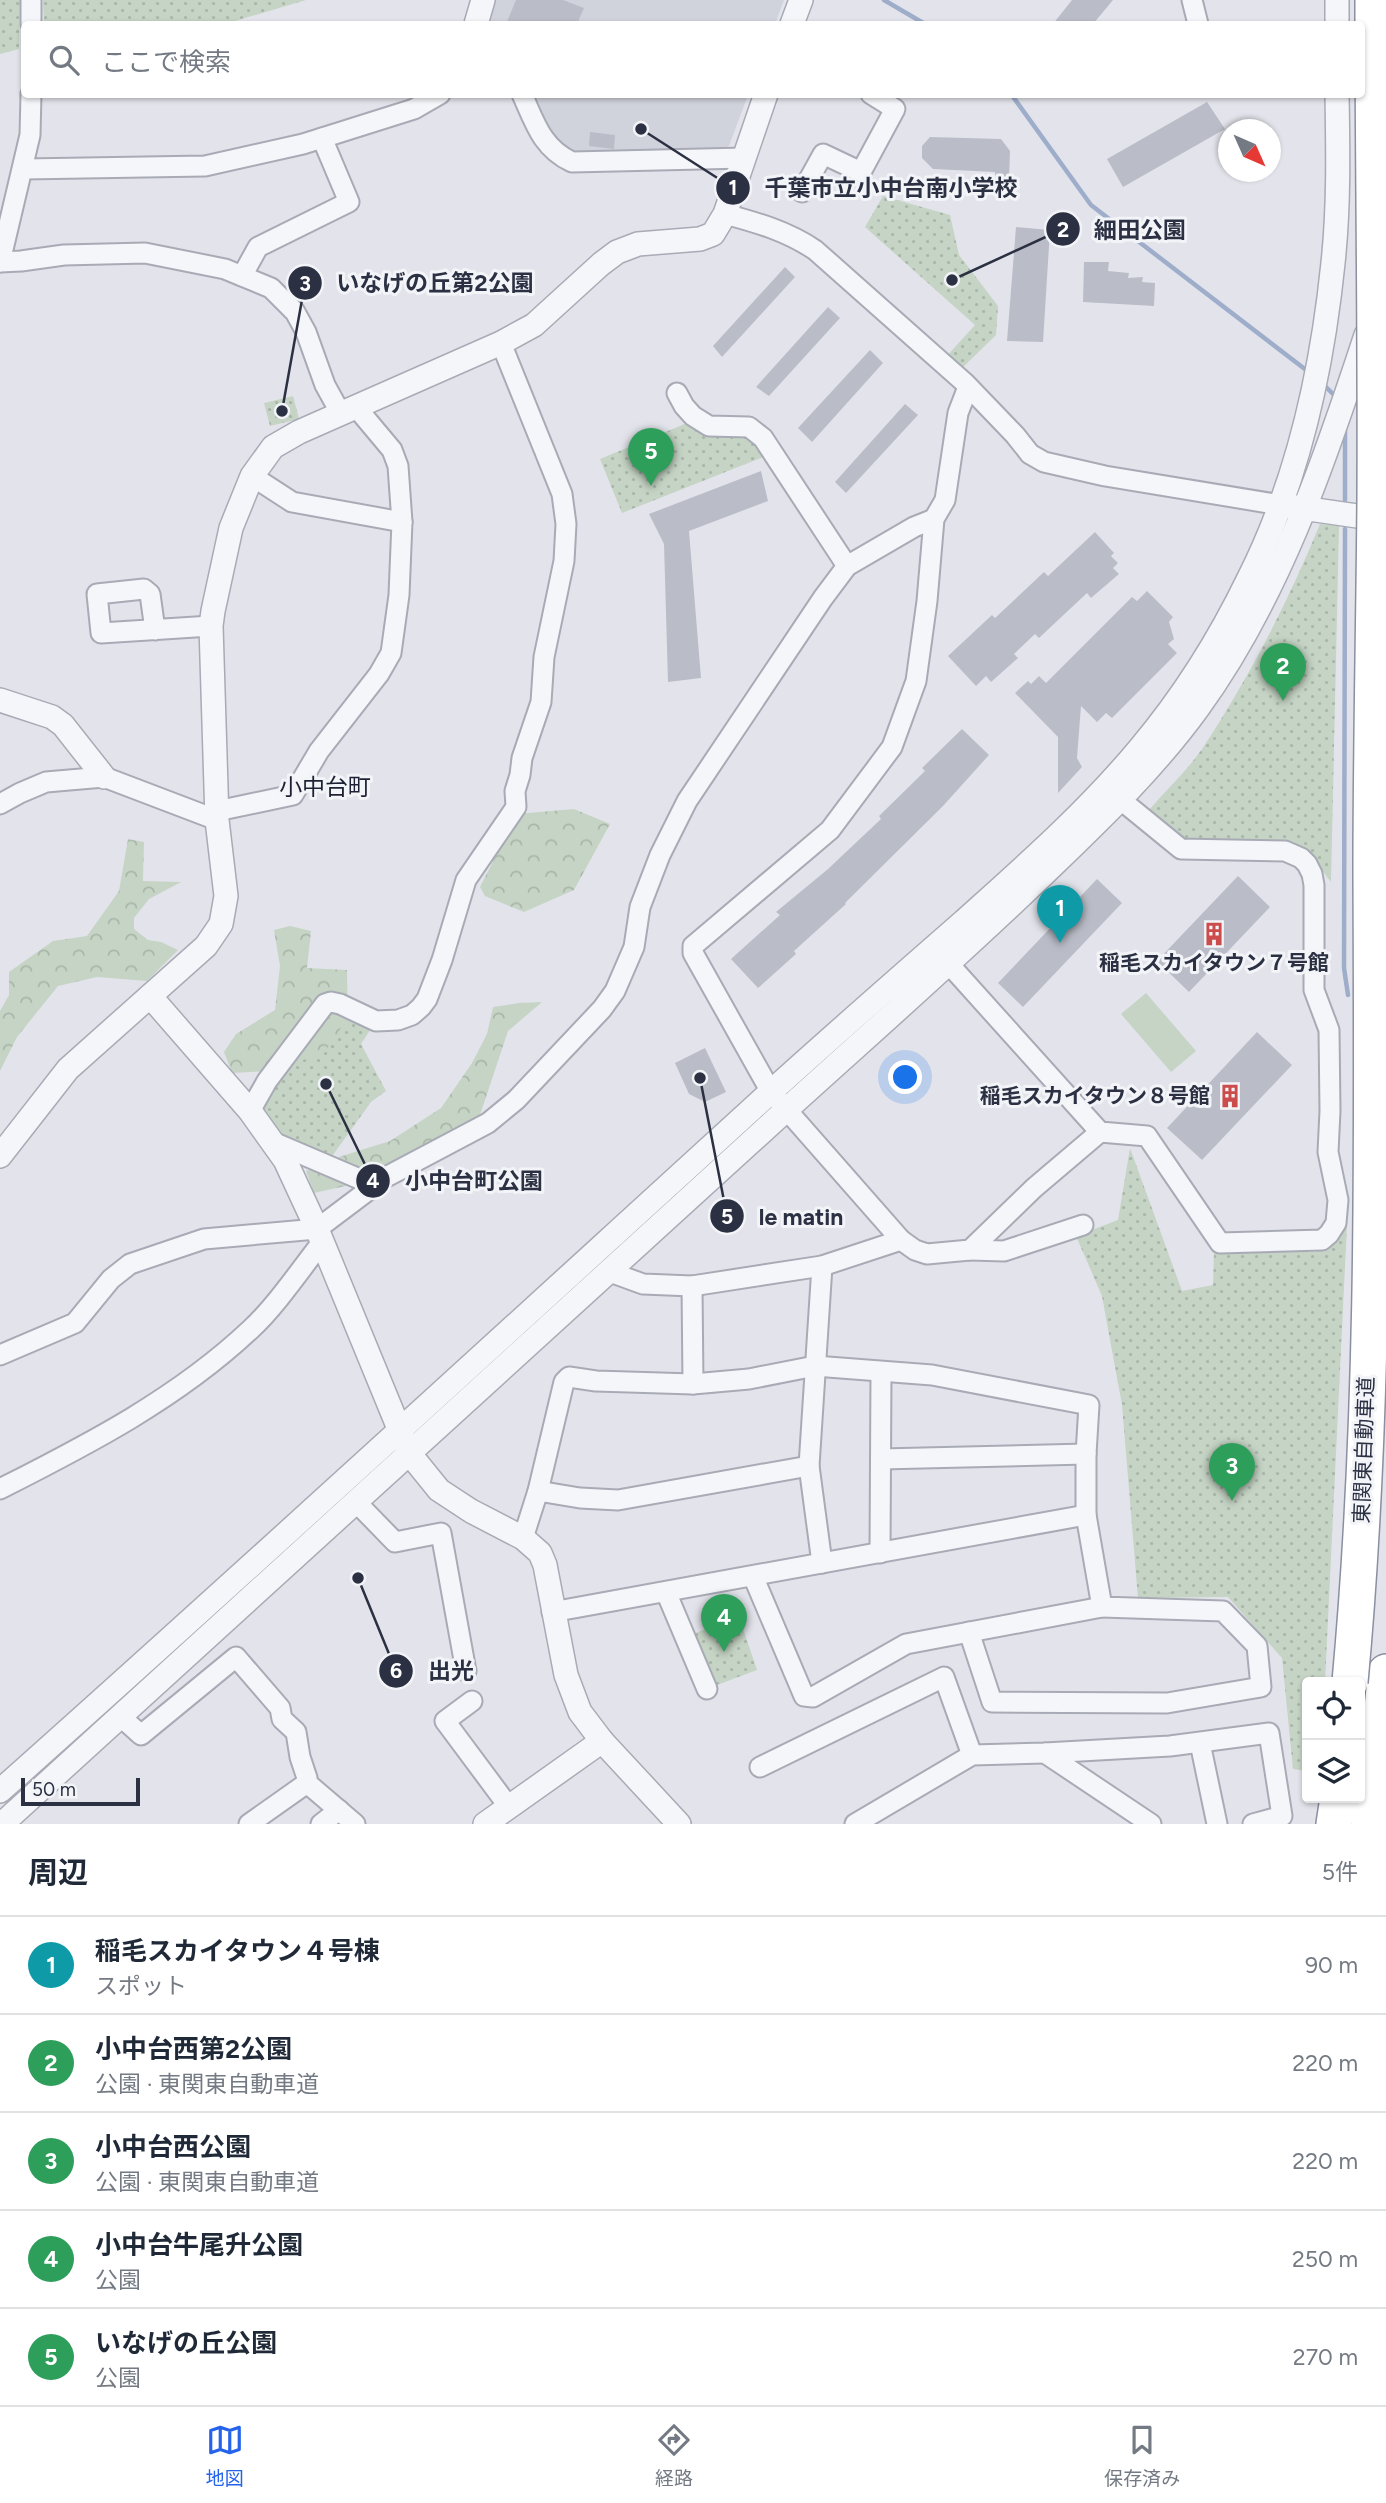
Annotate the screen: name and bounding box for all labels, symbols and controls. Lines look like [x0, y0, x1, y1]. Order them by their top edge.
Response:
search box [21, 21, 1365, 98]
icon: search [45, 41, 83, 79]
text: ここで検索 [101, 46, 231, 78]
north arrow [1218, 119, 1281, 182]
callout: 千葉市立小中台南小学校 [715, 166, 1031, 210]
text: 千葉市立小中台南小学校 [765, 174, 1018, 202]
text: 1 [729, 175, 737, 200]
callout: 細田公園 [1045, 207, 1200, 251]
text: 細田公園 [1094, 216, 1186, 244]
text: 2 [1057, 217, 1069, 242]
callout: いなげの丘第2公園 [288, 261, 548, 305]
text: いなげの丘第2公園 [336, 269, 534, 297]
text: 3 [299, 271, 311, 296]
pin: 5 [628, 428, 674, 486]
pin: 2 [1260, 643, 1306, 701]
district label: 小中台町 [279, 773, 371, 801]
pin: 1 [1037, 885, 1083, 943]
building icon: 稲毛スカイタウン７号館 [1200, 920, 1228, 948]
place label: 稲毛スカイタウン７号館 [1099, 950, 1329, 975]
your location [888, 1060, 922, 1094]
building icon: 稲毛スカイタウン８号館 [1216, 1082, 1244, 1110]
place label: 稲毛スカイタウン８号館 [980, 1083, 1210, 1108]
callout: 小中台町公園 [356, 1159, 557, 1203]
text: 小中台町公園 [405, 1167, 543, 1195]
text: 4 [366, 1168, 380, 1193]
callout: le matin [709, 1194, 857, 1238]
text: le matin [759, 1203, 843, 1231]
text: 5 [721, 1204, 733, 1229]
street label: 東関東自動車道 [1348, 1376, 1379, 1524]
pin: 3 [1209, 1443, 1255, 1501]
pin: 4 [701, 1594, 747, 1652]
callout: 出光 [379, 1649, 488, 1693]
text: 出光 [428, 1657, 474, 1685]
text: 6 [390, 1658, 402, 1683]
map controls [1302, 1677, 1365, 1803]
button: locate [1302, 1677, 1365, 1740]
button: layers [1302, 1740, 1365, 1803]
scale bar [21, 1775, 140, 1807]
text: 50 m [32, 1778, 76, 1801]
text: 周辺 [28, 1854, 88, 1891]
text: 5件 [1322, 1858, 1358, 1886]
text: 稲毛スカイタウン４号棟 [95, 1935, 380, 1967]
text: 1 [46, 1951, 56, 1979]
text: 90 m [1305, 1951, 1358, 1979]
text: スポット [95, 1972, 187, 2000]
text: 小中台西第2公園 [95, 2033, 292, 2065]
text: 2 [44, 2049, 58, 2077]
text: 220 m [1292, 2049, 1358, 2077]
text: 公園 · 東関東自動車道 [95, 2070, 319, 2098]
text: 小中台西公園 [95, 2131, 251, 2163]
text: 3 [45, 2147, 57, 2175]
text: 220 m [1292, 2147, 1358, 2175]
text: 公園 · 東関東自動車道 [95, 2168, 319, 2196]
text: 小中台牛尾升公園 [95, 2229, 303, 2261]
text: 4 [44, 2245, 58, 2273]
text: 250 m [1292, 2245, 1358, 2273]
text: 公園 [95, 2266, 141, 2294]
text: いなげの丘公園 [95, 2327, 277, 2359]
text: 5 [44, 2343, 58, 2371]
text: 270 m [1293, 2343, 1358, 2371]
text: 公園 [95, 2364, 141, 2392]
tab: 地図 [206, 2421, 244, 2490]
tab: 経路 [655, 2421, 693, 2490]
tab: 保存済み [1104, 2421, 1180, 2490]

